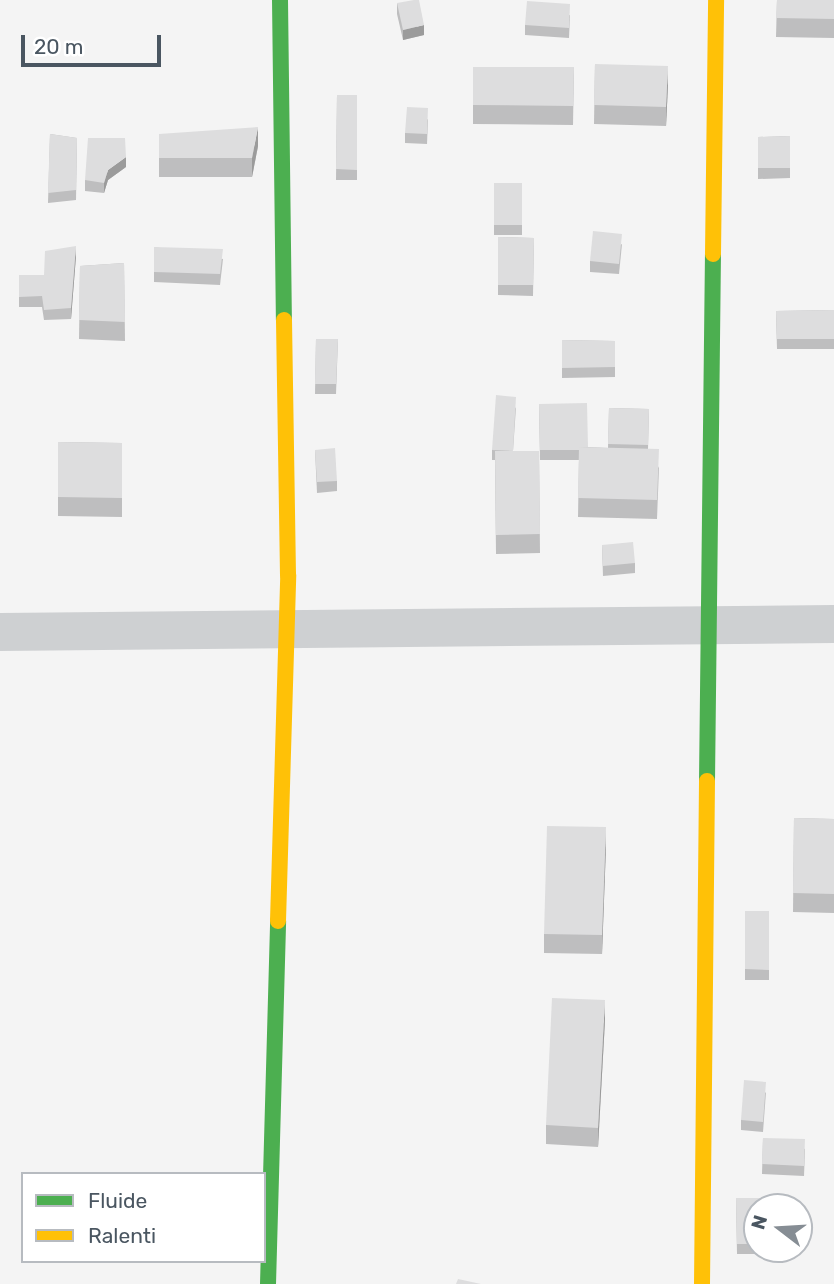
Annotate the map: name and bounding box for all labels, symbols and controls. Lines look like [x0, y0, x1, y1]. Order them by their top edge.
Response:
scale bar [24, 21, 164, 65]
text: 20 m [34, 34, 83, 59]
legend [21, 1172, 266, 1263]
text: Fluide [88, 1188, 147, 1213]
north arrow [743, 1193, 813, 1263]
text: N [746, 1212, 772, 1232]
text: Ralenti [88, 1223, 156, 1248]

